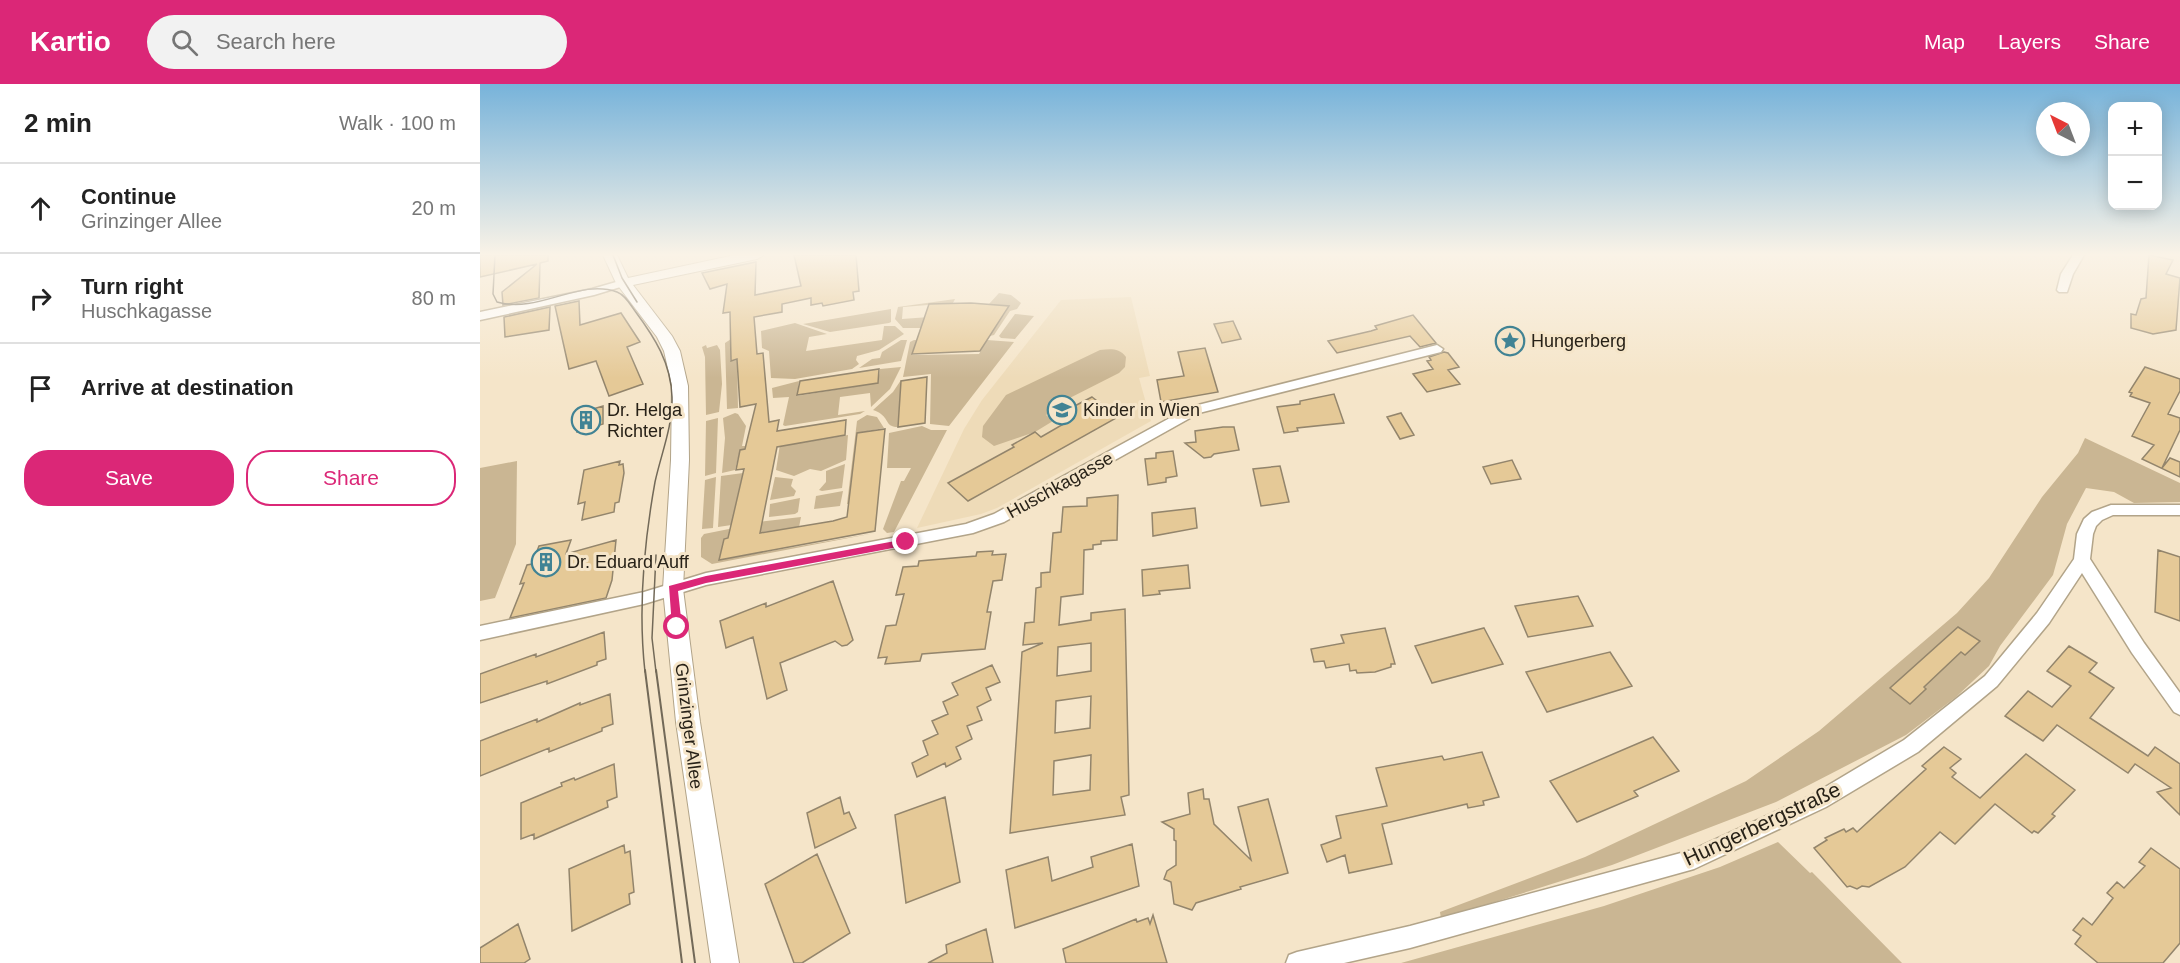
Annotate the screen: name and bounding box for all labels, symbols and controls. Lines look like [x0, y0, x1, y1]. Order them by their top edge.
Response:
search box [147, 15, 567, 69]
text: Kartio [30, 26, 111, 57]
icon: search [168, 26, 201, 59]
text: Search here [216, 29, 336, 54]
text: Map [1924, 30, 1965, 53]
text: Layers [1998, 30, 2061, 53]
text: Share [2094, 30, 2150, 53]
north arrow [2036, 102, 2090, 156]
map controls [2108, 102, 2162, 210]
button: + [2108, 102, 2162, 156]
text: 2 min [24, 108, 92, 138]
text: Walk · 100 m [339, 112, 456, 134]
button: − [2108, 156, 2162, 210]
text: Continue [81, 184, 176, 209]
icon: ahead [24, 192, 57, 225]
text: 20 m [412, 197, 456, 219]
text: Grinzinger Allee [81, 210, 222, 232]
text: Turn right [81, 274, 183, 299]
icon: right [24, 282, 57, 315]
text: 80 m [412, 287, 456, 309]
text: Huschkagasse [81, 300, 212, 322]
place icon: Hungerberg [1494, 325, 1526, 357]
place label: Hungerberg [1531, 331, 1626, 351]
icon: arrive [24, 372, 57, 405]
text: Arrive at destination [81, 375, 294, 400]
school or university icon: Kinder in Wien [1046, 394, 1078, 426]
place label: Dr. Helga Richter [607, 400, 683, 441]
place label: Kinder in Wien [1083, 400, 1200, 420]
building icon: Dr. Helga Richter [570, 404, 602, 436]
street label: Huschkagasse [1004, 448, 1116, 522]
button: Save [24, 450, 234, 506]
button: Share [246, 450, 456, 506]
route end [892, 528, 918, 554]
building icon: Dr. Eduard Auff [530, 546, 562, 578]
place label: Dr. Eduard Auff [567, 552, 690, 572]
route start [663, 613, 689, 639]
street label: Grinzinger Allee [671, 662, 707, 790]
street label: Hungerbergstraße [1680, 777, 1844, 870]

